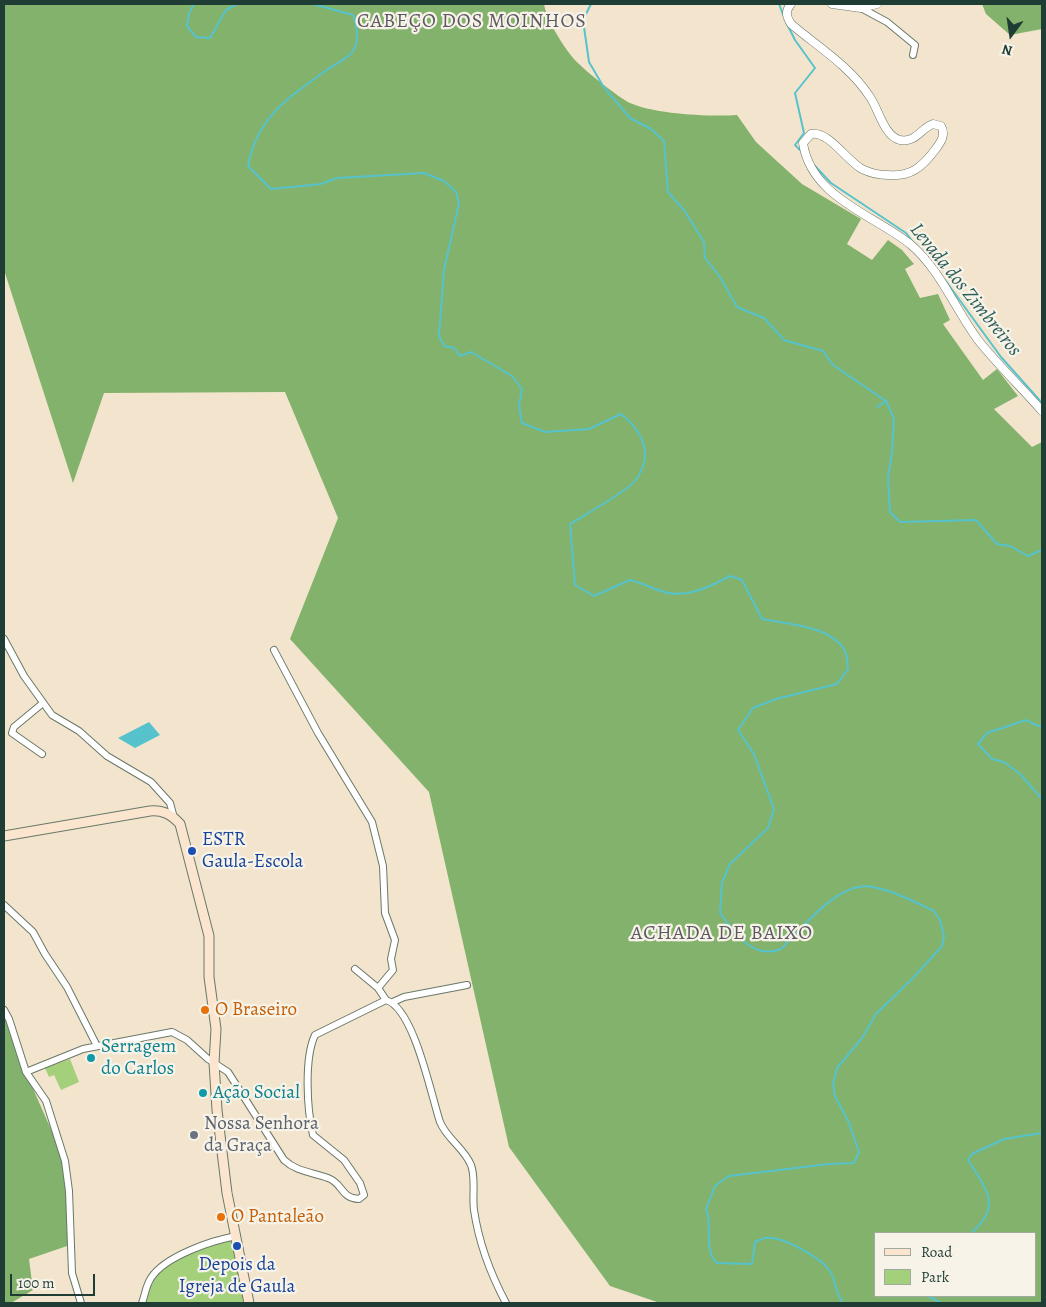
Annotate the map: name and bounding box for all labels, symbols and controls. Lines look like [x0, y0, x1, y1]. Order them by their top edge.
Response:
district label: CABEÇO DOS MOINHOS [355, 10, 589, 34]
north arrow [986, 10, 1036, 60]
text: N [1000, 40, 1015, 60]
water label: Levada dos Zimbreiros [904, 219, 1026, 361]
place label: ESTR Gaula-Escola [202, 829, 303, 873]
marker: ESTR Gaula-Escola [186, 845, 198, 857]
district label: ACHADA DE BAIXO [629, 922, 815, 946]
place label: O Braseiro [215, 999, 297, 1021]
marker: O Braseiro [199, 1004, 211, 1016]
place label: Serragem do Carlos [101, 1036, 176, 1080]
marker: Serragem do Carlos [85, 1052, 97, 1064]
place label: Ação Social [213, 1082, 300, 1104]
marker: Ação Social [197, 1087, 209, 1099]
place label: Nossa Senhora da Graça [204, 1113, 319, 1157]
marker: Nossa Senhora da Graça [188, 1129, 200, 1141]
place label: O Pantaleão [231, 1206, 324, 1228]
marker: O Pantaleão [215, 1211, 227, 1223]
legend [874, 1232, 1036, 1297]
marker: Depois da Igreja de Gaula [231, 1240, 243, 1252]
text: Road [921, 1242, 952, 1262]
place label: Depois da Igreja de Gaula [179, 1254, 295, 1298]
scale bar [12, 1264, 98, 1296]
text: Park [921, 1267, 949, 1287]
text: 100 m [18, 1273, 55, 1293]

